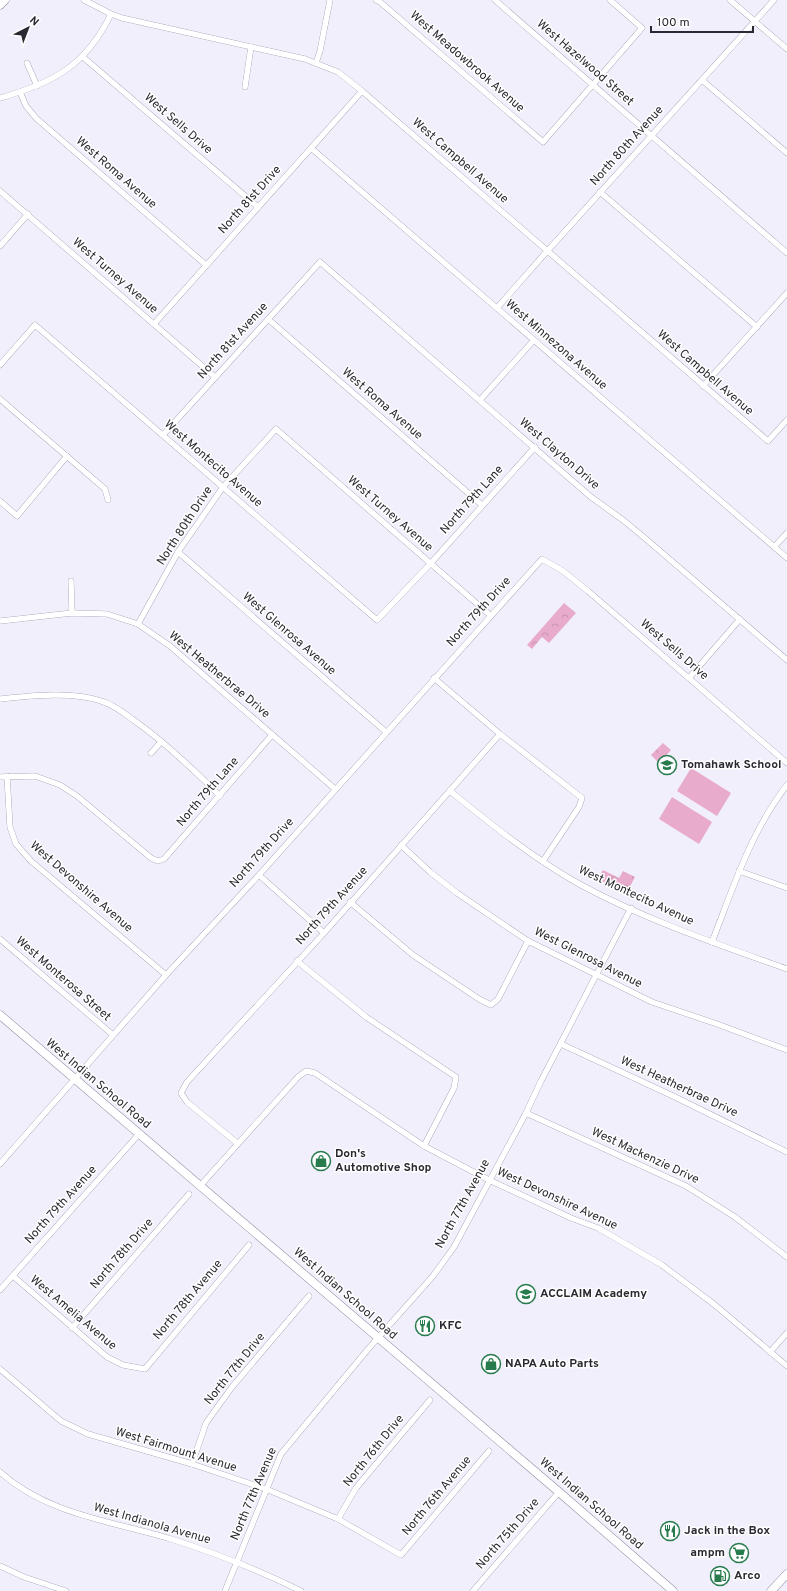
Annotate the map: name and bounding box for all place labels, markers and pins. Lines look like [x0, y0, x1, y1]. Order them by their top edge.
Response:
school or university icon: Tomahawk School [656, 754, 678, 776]
place label: Tomahawk School [681, 757, 781, 773]
place label: Don's Automotive Shop [335, 1146, 432, 1176]
shop icon: Don's Automotive Shop [310, 1150, 332, 1172]
school or university icon: ACCLAIM Academy [515, 1283, 537, 1305]
place label: ACCLAIM Academy [540, 1286, 647, 1302]
restaurant icon: KFC [414, 1315, 436, 1337]
place label: KFC [439, 1318, 462, 1334]
shop icon: NAPA Auto Parts [480, 1353, 502, 1375]
place label: NAPA Auto Parts [505, 1356, 599, 1372]
restaurant icon: Jack in the Box [659, 1520, 681, 1542]
place label: Jack in the Box [684, 1523, 770, 1539]
supermarket icon: ampm [728, 1542, 750, 1564]
place label: ampm [690, 1545, 725, 1561]
fuel station icon: Arco [709, 1565, 731, 1587]
place label: Arco [734, 1568, 761, 1584]

